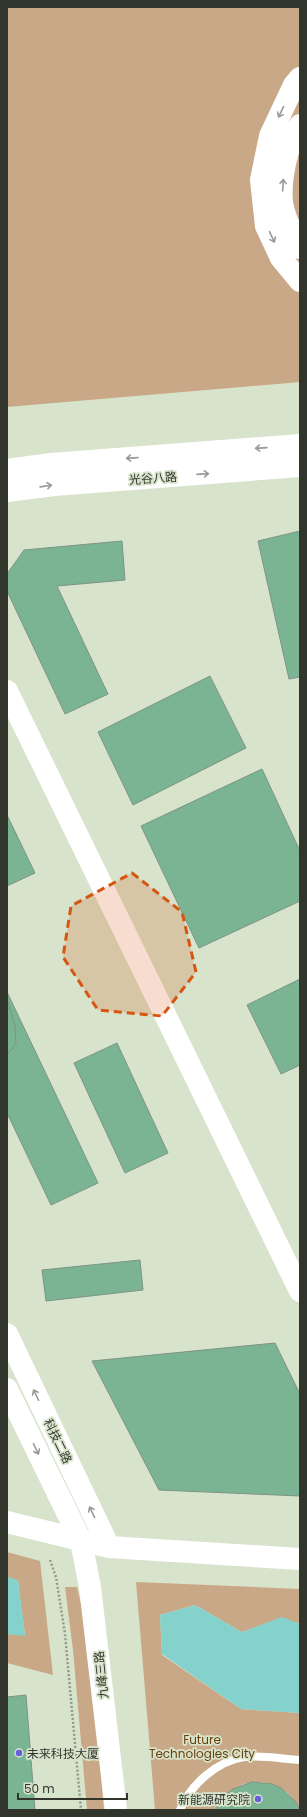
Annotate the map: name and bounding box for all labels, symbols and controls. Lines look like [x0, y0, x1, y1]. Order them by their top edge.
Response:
one-way arrow [277, 106, 284, 118]
one-way arrow [279, 179, 287, 192]
one-way arrow [269, 231, 276, 243]
one-way arrow [255, 444, 268, 451]
one-way arrow [125, 454, 138, 461]
street label: 光谷八路 [128, 468, 178, 488]
one-way arrow [196, 470, 209, 477]
one-way arrow [39, 482, 52, 490]
one-way arrow [32, 1389, 39, 1401]
street label: 科技二路 [40, 1416, 76, 1466]
one-way arrow [33, 1443, 40, 1455]
one-way arrow [88, 1506, 95, 1518]
street label: 九峰三路 [90, 1650, 112, 1700]
park label: Future Technologies City [149, 1731, 255, 1762]
place label: 未来科技大厦 [27, 1745, 99, 1762]
marker: 未来科技大厦 [14, 1748, 24, 1758]
scale bar [18, 1775, 127, 1801]
text: 50 m [24, 1780, 55, 1797]
place label: 新能源研究院 [178, 1791, 250, 1808]
marker: 新能源研究院 [253, 1794, 263, 1804]

